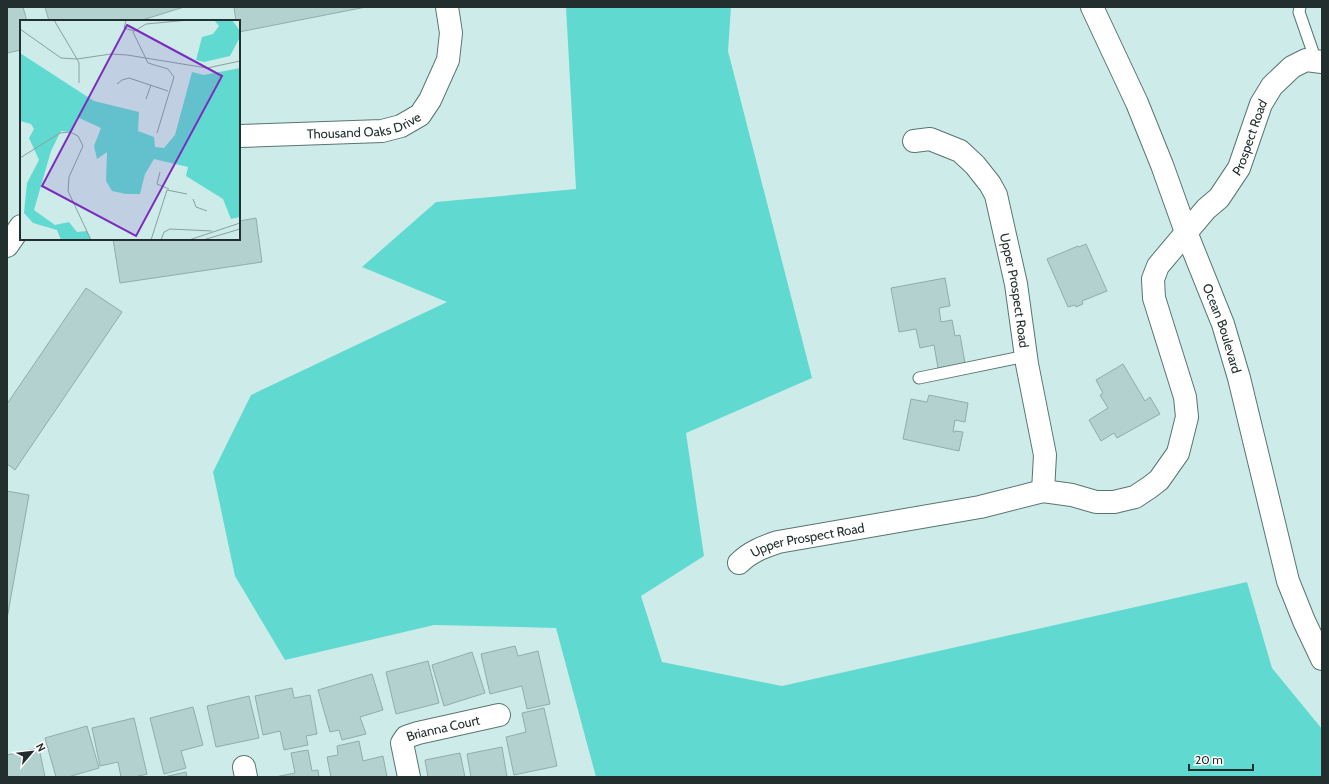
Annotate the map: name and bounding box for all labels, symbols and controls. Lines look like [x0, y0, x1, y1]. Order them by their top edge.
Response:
inset map [20, 20, 240, 240]
street label: Prospect Road [1228, 96, 1270, 178]
street label: Thousand Oaks Drive [306, 108, 424, 142]
street label: Upper Prospect Road [997, 231, 1033, 349]
street label: Ocean Boulevard [1199, 281, 1245, 375]
street label: Upper Prospect Road [748, 519, 866, 560]
street label: Brianna Court [404, 711, 482, 744]
north arrow [12, 732, 52, 772]
text: N [33, 741, 49, 754]
scale bar [1189, 746, 1253, 772]
text: 20 m [1195, 752, 1223, 767]

